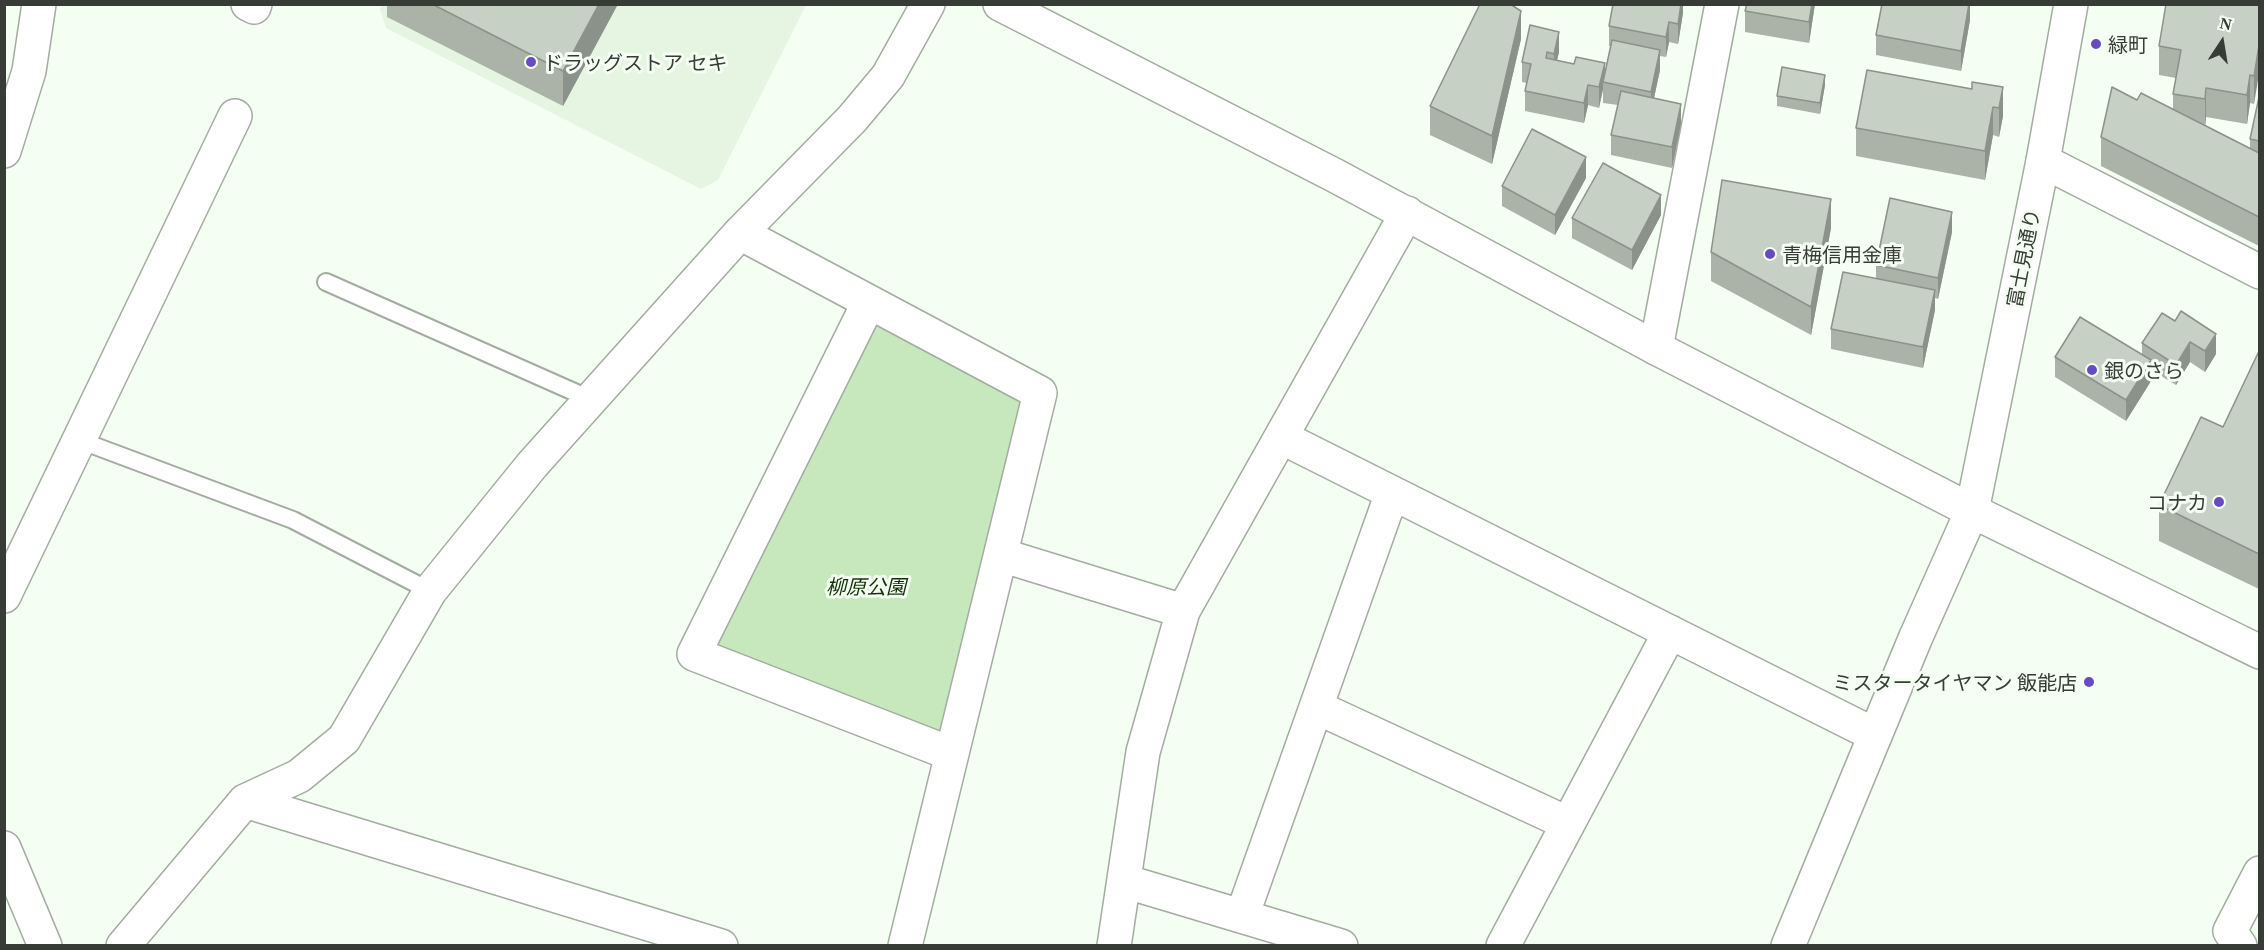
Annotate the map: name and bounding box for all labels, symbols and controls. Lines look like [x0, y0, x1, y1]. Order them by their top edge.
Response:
north arrow [2192, 12, 2252, 72]
text: N [2218, 14, 2233, 33]
place label: 緑町 [2108, 32, 2148, 56]
marker: 緑町 [2089, 37, 2103, 51]
place label: ドラッグストア セキ [543, 50, 727, 74]
marker: ドラッグストア セキ [524, 55, 538, 69]
street label: 富士見通り [2002, 207, 2044, 309]
place label: 青梅信用金庫 [1782, 242, 1902, 266]
marker: 青梅信用金庫 [1763, 247, 1777, 261]
place label: 銀のさら [2104, 358, 2184, 382]
marker: 銀のさら [2085, 363, 2099, 377]
place label: コナカ [2147, 490, 2207, 514]
marker: コナカ [2212, 495, 2226, 509]
park label: 柳原公園 [826, 574, 906, 598]
place label: ミスタータイヤマン 飯能店 [1833, 670, 2077, 694]
marker: ミスタータイヤマン 飯能店 [2082, 675, 2096, 689]

